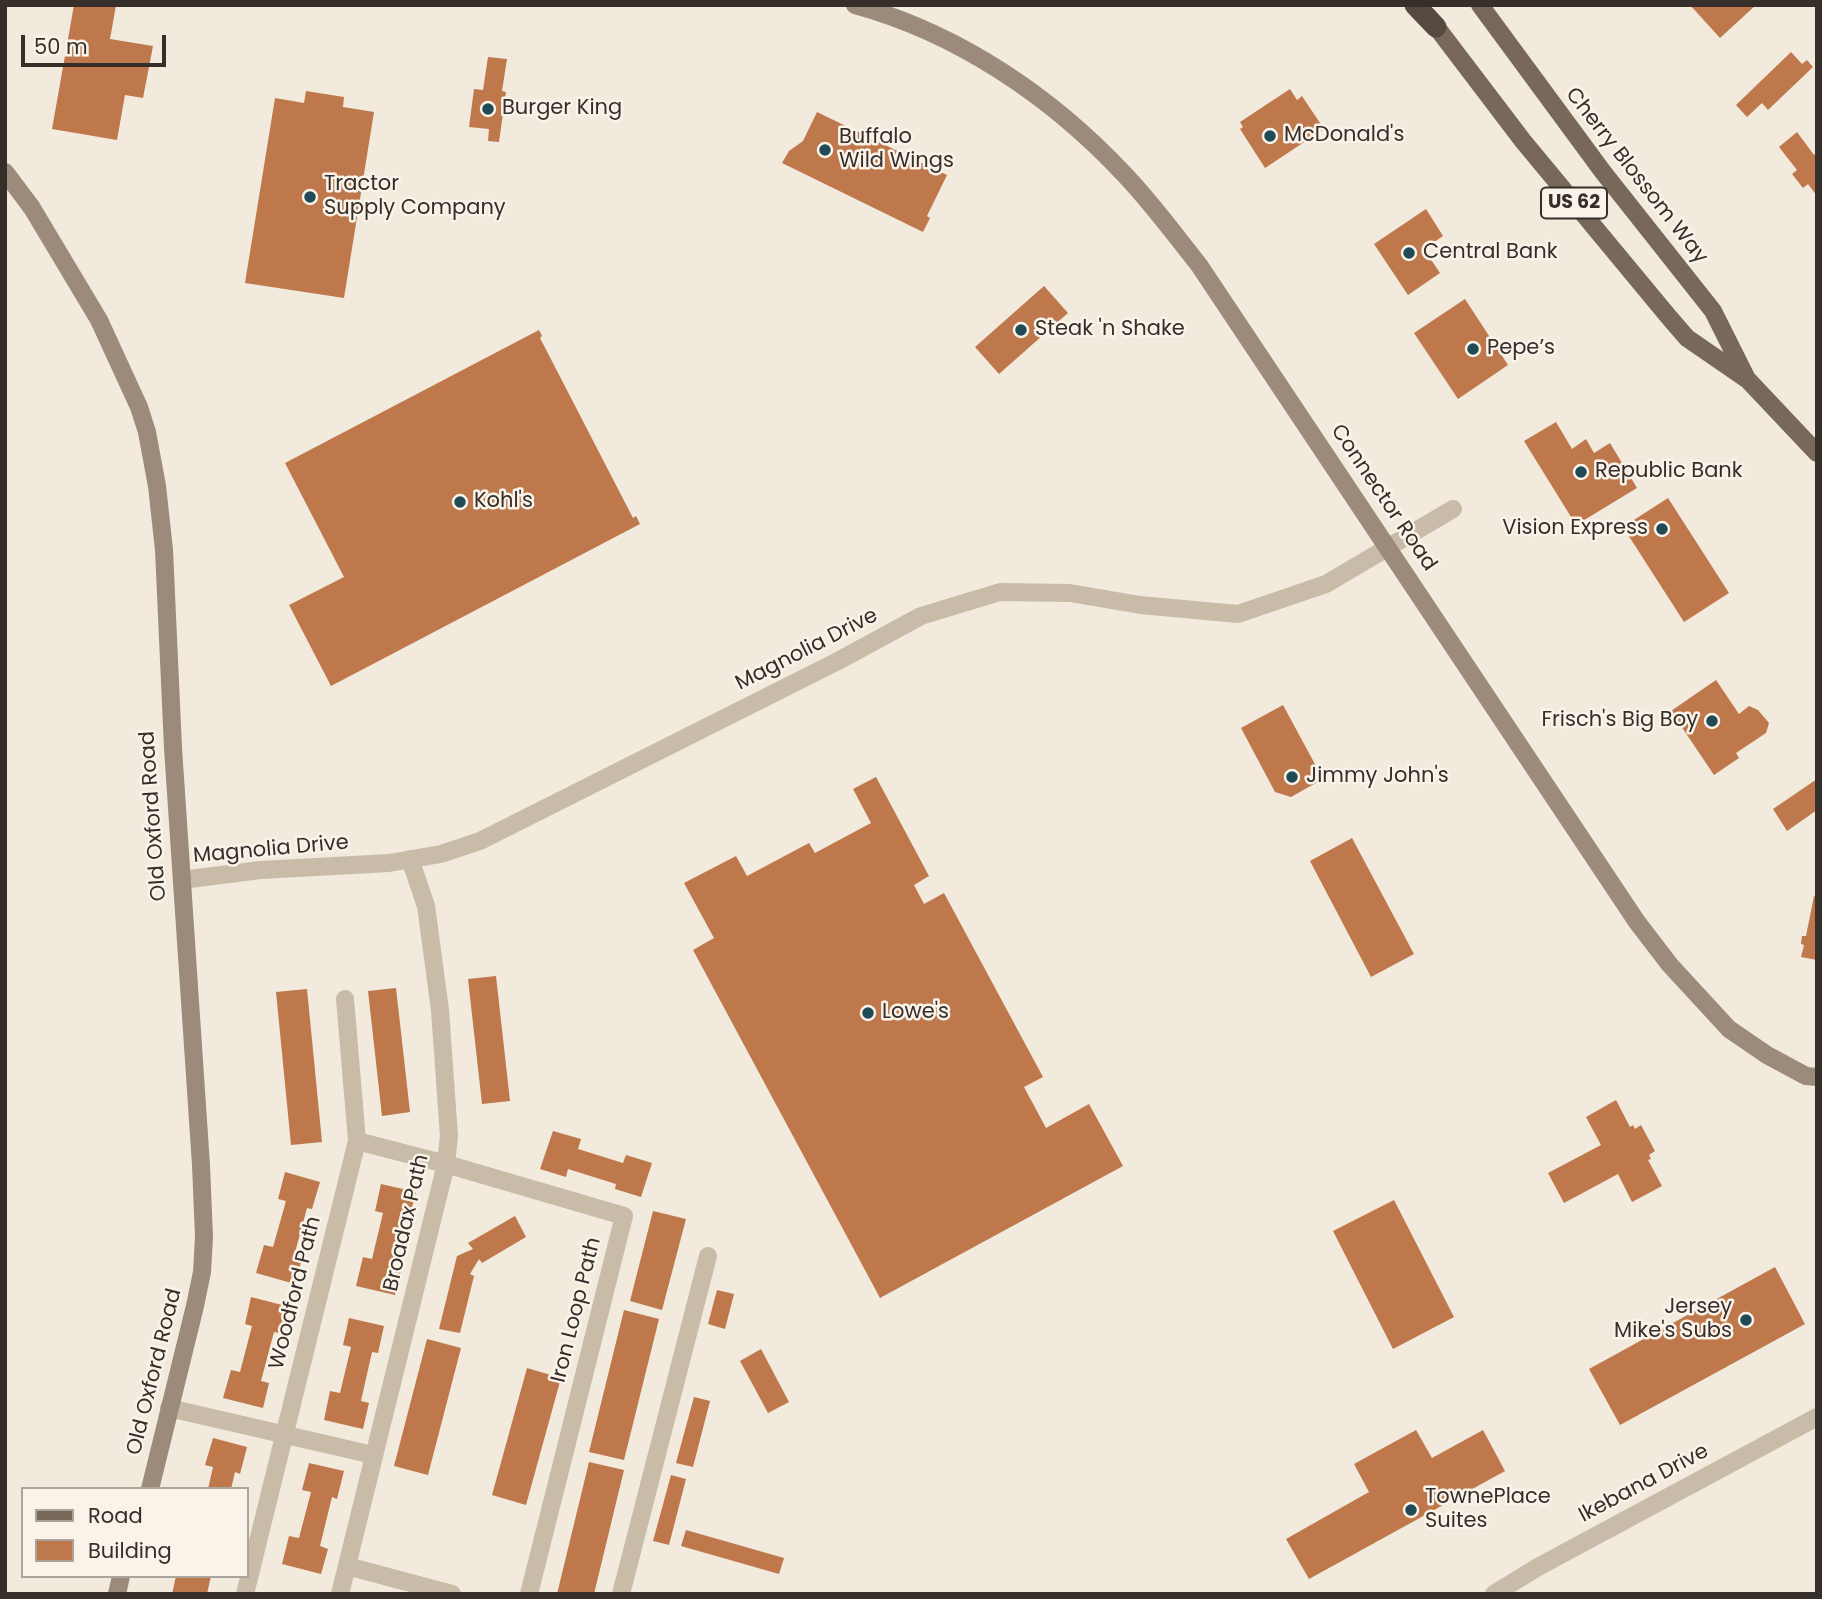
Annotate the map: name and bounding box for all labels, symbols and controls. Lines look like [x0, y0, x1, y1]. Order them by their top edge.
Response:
scale bar [24, 21, 170, 65]
text: 50 m [34, 32, 88, 61]
street label: Cherry Blossom Way [1559, 83, 1713, 269]
place label: Burger King [502, 96, 622, 122]
marker: Burger King [480, 101, 496, 117]
place label: McDonald's [1284, 123, 1404, 149]
place label: Buffalo Wild Wings [839, 125, 954, 175]
marker: McDonald's [1262, 128, 1278, 144]
marker: Buffalo Wild Wings [817, 142, 833, 158]
place label: Tractor Supply Company [324, 172, 506, 222]
road number: US 62 [1541, 188, 1607, 218]
marker: Tractor Supply Company [302, 189, 318, 205]
place label: Central Bank [1423, 240, 1557, 266]
marker: Central Bank [1401, 245, 1417, 261]
place label: Steak 'n Shake [1035, 317, 1185, 343]
marker: Steak 'n Shake [1013, 322, 1029, 338]
place label: Pepe’s [1487, 336, 1555, 362]
marker: Pepe’s [1465, 341, 1481, 357]
street label: Connector Road [1325, 420, 1441, 576]
place label: Republic Bank [1595, 459, 1743, 485]
marker: Republic Bank [1573, 464, 1589, 480]
place label: Kohl's [474, 489, 533, 515]
marker: Kohl's [452, 494, 468, 510]
place label: Vision Express [1502, 516, 1648, 542]
marker: Vision Express [1654, 521, 1670, 537]
street label: Magnolia Drive [732, 603, 882, 697]
place label: Frisch's Big Boy [1541, 708, 1698, 734]
marker: Frisch's Big Boy [1704, 713, 1720, 729]
street label: Old Oxford Road [135, 730, 173, 902]
place label: Jimmy John's [1306, 764, 1449, 790]
marker: Jimmy John's [1284, 769, 1300, 785]
street label: Magnolia Drive [192, 831, 350, 869]
place label: Lowe's [882, 1000, 949, 1026]
marker: Lowe's [860, 1005, 876, 1021]
street label: Broadax Path [379, 1152, 435, 1294]
street label: Woodford Path [265, 1214, 327, 1372]
street label: Iron Loop Path [547, 1235, 607, 1385]
street label: Old Oxford Road [122, 1286, 188, 1458]
place label: Jersey Mike's Subs [1614, 1295, 1732, 1345]
marker: Jersey Mike's Subs [1738, 1312, 1754, 1328]
street label: Ikebana Drive [1575, 1439, 1713, 1529]
place label: TownePlace Suites [1425, 1485, 1551, 1535]
legend [21, 1487, 248, 1578]
text: Road [88, 1501, 143, 1530]
marker: TownePlace Suites [1403, 1502, 1419, 1518]
text: Building [88, 1536, 172, 1565]

